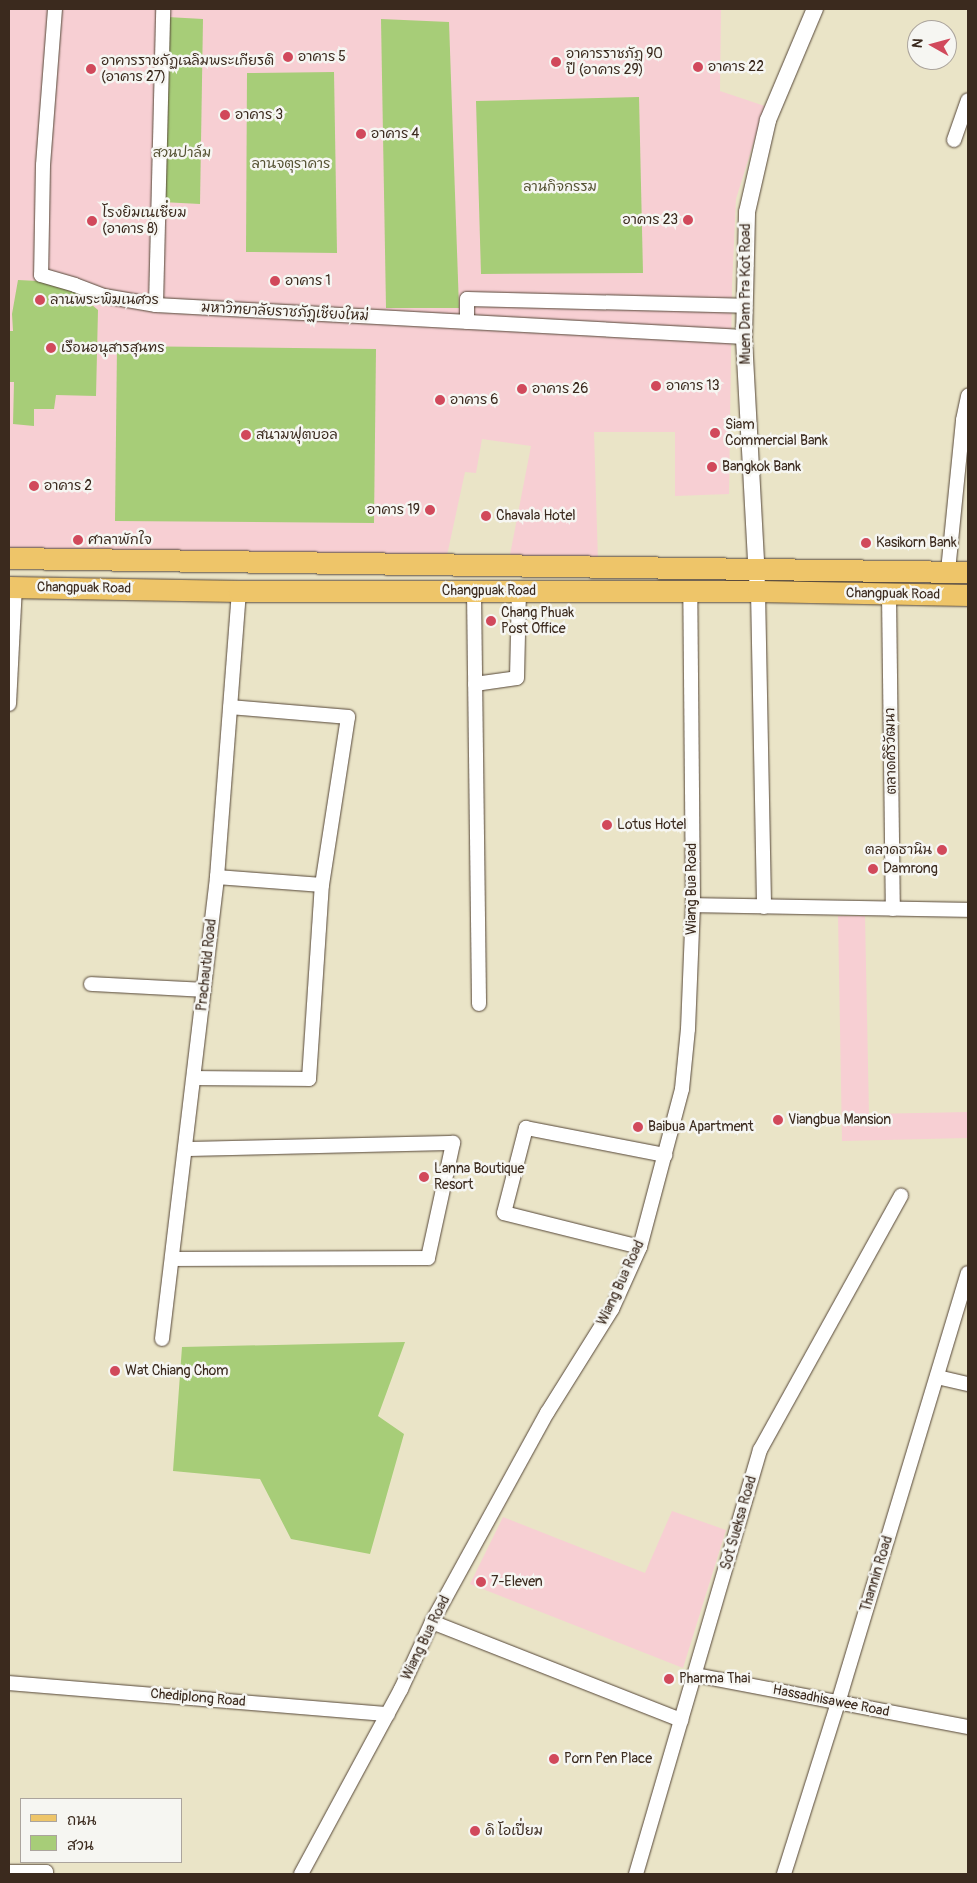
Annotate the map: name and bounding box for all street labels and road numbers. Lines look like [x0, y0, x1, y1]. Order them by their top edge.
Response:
street label: Muen Dam Pra Kot Road [738, 223, 754, 365]
street label: มหาวิทยาลัยราชภัฏเชียงใหม่ [201, 299, 369, 325]
street label: Changpuak Road [37, 579, 131, 597]
street label: Changpuak Road [442, 583, 536, 599]
street label: Changpuak Road [846, 585, 940, 603]
street label: ตลาดศิริวัฒนา [882, 707, 900, 795]
street label: Wiang Bua Road [684, 843, 700, 935]
street label: Prachautid Road [194, 918, 220, 1012]
street label: Wiang Bua Road [594, 1238, 648, 1328]
street label: Sot Sueksa Road [718, 1474, 760, 1572]
street label: Thannin Road [857, 1534, 897, 1614]
street label: Wiang Bua Road [398, 1593, 454, 1683]
street label: Hassadhisawee Road [771, 1681, 891, 1721]
street label: Chediplong Road [150, 1685, 246, 1711]

